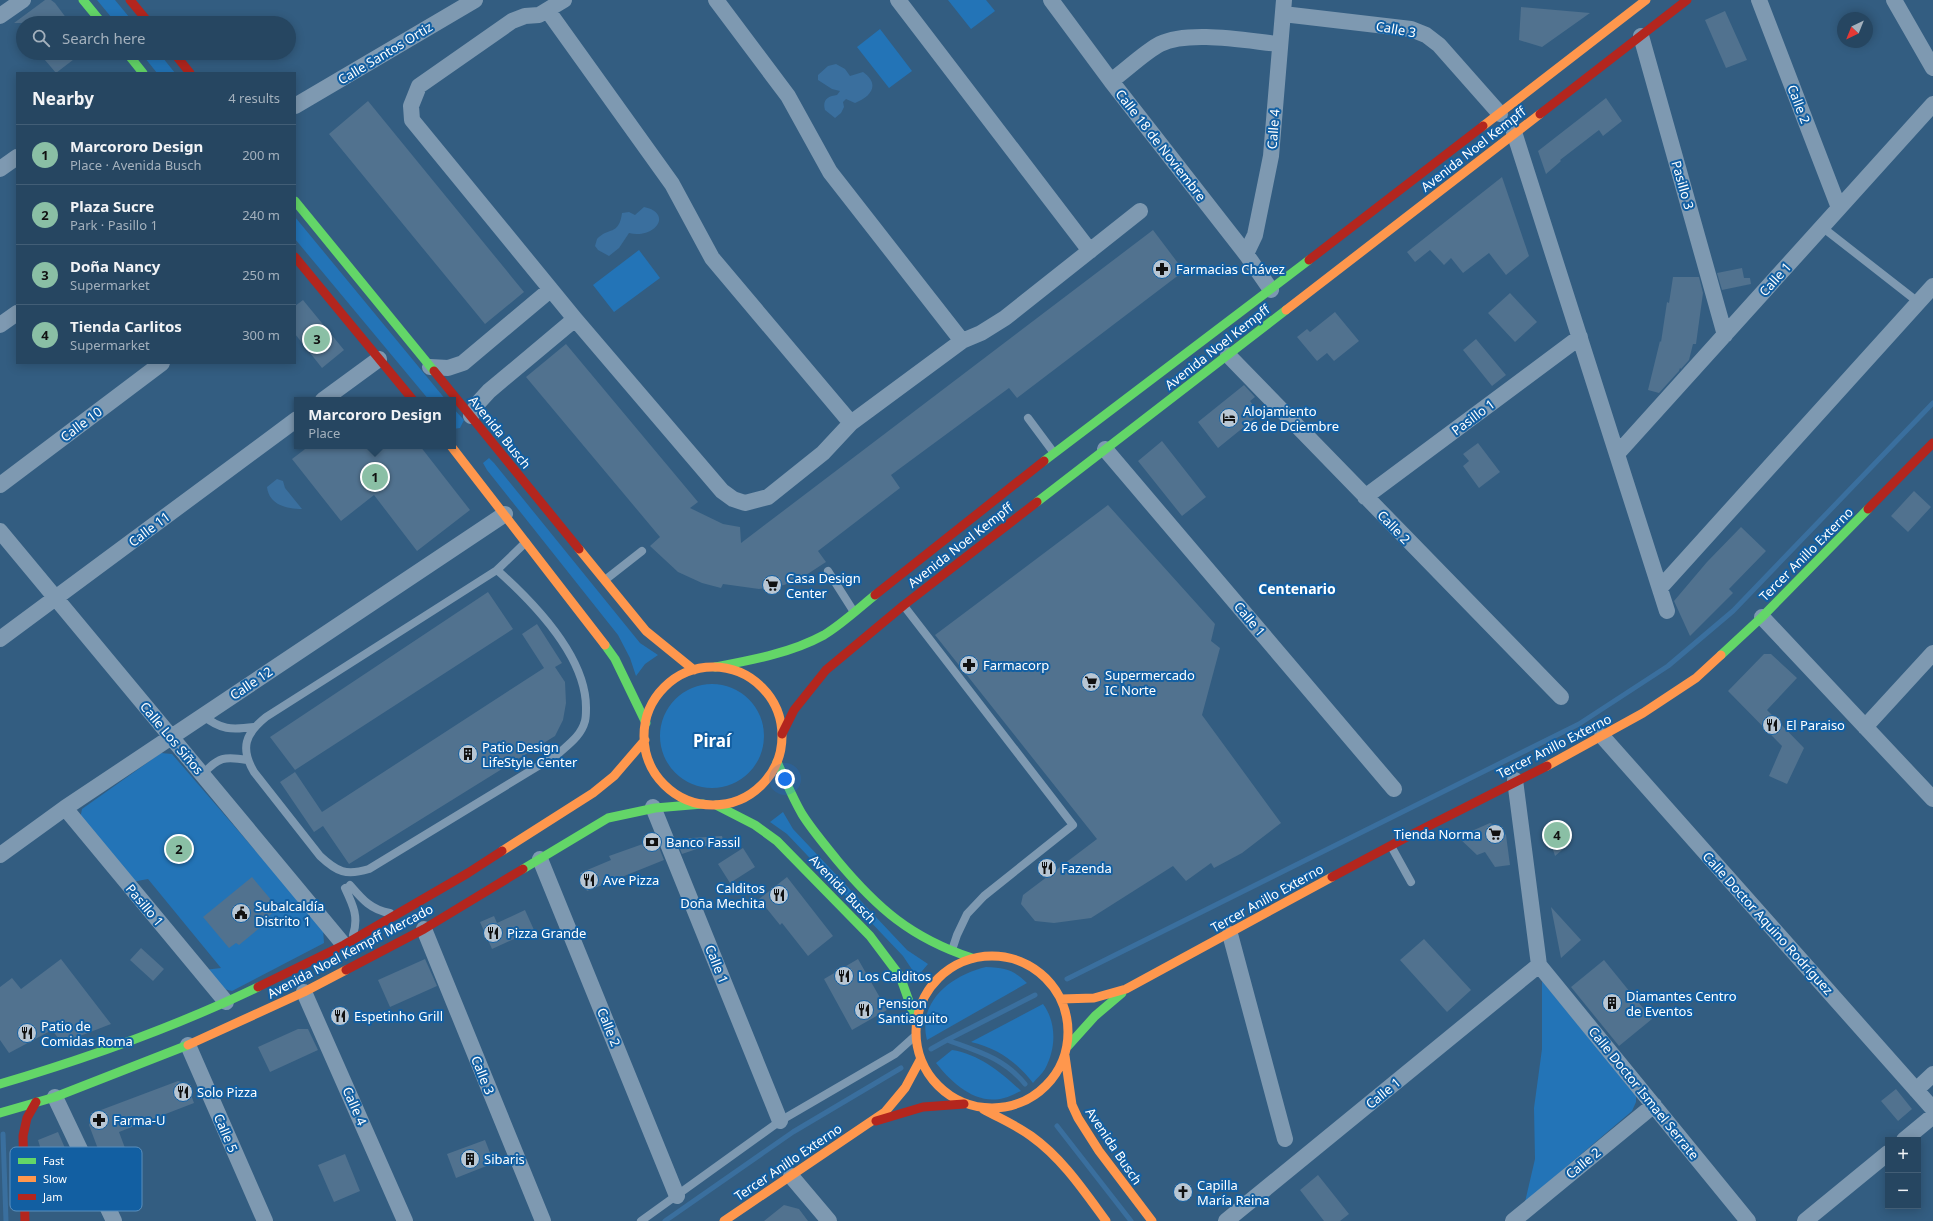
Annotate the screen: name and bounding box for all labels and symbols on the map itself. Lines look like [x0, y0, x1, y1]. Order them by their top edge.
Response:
north arrow [1837, 12, 1873, 48]
street label: Calle 3 [1375, 17, 1417, 41]
street label: Calle Santos Ortiz [334, 18, 436, 88]
street label: Calle 2 [1783, 82, 1815, 126]
street label: Calle 18 de Noviembre [1112, 85, 1210, 205]
street label: Avenida Noel Kempff [1417, 102, 1530, 196]
street label: Calle 4 [1263, 108, 1283, 150]
street label: Pasillo 3 [1667, 158, 1699, 212]
pharmacy icon: Farmacias Chávez [1151, 258, 1173, 280]
street label: Calle 1 [1755, 258, 1795, 300]
place label: Farmacias Chávez [1176, 260, 1285, 278]
street label: Avenida Noel Kempff [1161, 300, 1274, 394]
pin: 3 [304, 324, 330, 354]
street label: Avenida Busch [465, 392, 535, 472]
street label: Pasillo 1 [1448, 395, 1498, 439]
street label: Calle 10 [56, 402, 106, 446]
place label: Alojamiento 26 de Dciembre [1243, 402, 1339, 435]
hotel icon: Alojamiento 26 de Dciembre [1218, 407, 1240, 429]
pin: 1 [362, 462, 388, 492]
street label: Avenida Noel Kempff [904, 498, 1017, 592]
street label: Tercer Anillo Externo [1755, 503, 1857, 605]
street label: Calle 2 [1374, 506, 1414, 548]
street label: Calle 11 [124, 507, 174, 551]
place label: Casa Design Center [786, 569, 861, 602]
supermarket icon: Casa Design Center [761, 574, 783, 596]
district label: Centenario [1258, 579, 1336, 598]
street label: Calle 1 [1230, 598, 1270, 640]
pharmacy icon: Farmacorp [958, 654, 980, 676]
place label: Farmacorp [983, 656, 1049, 674]
street label: Calle 12 [226, 662, 276, 704]
place label: Supermercado IC Norte [1105, 666, 1195, 699]
supermarket icon: Supermercado IC Norte [1080, 671, 1102, 693]
street label: Calle Los Siños [136, 698, 208, 778]
street label: Tercer Anillo Externo [1494, 709, 1614, 783]
restaurant icon: El Paraiso [1761, 714, 1783, 736]
place label: El Paraiso [1786, 716, 1845, 734]
district label: Piraí [693, 729, 733, 752]
place label: Patio Design LifeStyle Center [482, 738, 578, 771]
building icon: Patio Design LifeStyle Center [457, 743, 479, 765]
your location [775, 769, 795, 789]
pin: 4 [1544, 820, 1570, 850]
supermarket icon: Tienda Norma [1484, 823, 1506, 845]
place label: Tienda Norma [1394, 825, 1481, 843]
bank icon: Banco Fassil [641, 831, 663, 853]
place label: Banco Fassil [666, 833, 740, 851]
pin: 2 [166, 834, 192, 864]
street label: Calle Doctor Aquino Rodríguez [1699, 848, 1837, 998]
street label: Avenida Busch [806, 851, 880, 927]
restaurant icon: Fazenda [1036, 857, 1058, 879]
place label: Fazenda [1061, 859, 1112, 877]
street label: Tercer Anillo Externo [1207, 859, 1327, 936]
restaurant icon: Ave Pizza [578, 869, 600, 891]
place label: Ave Pizza [603, 871, 659, 889]
place label: Calditos Doña Mechita [680, 879, 765, 912]
street label: Pasillo 1 [122, 880, 168, 930]
restaurant icon: Calditos Doña Mechita [768, 884, 790, 906]
place label: Subalcaldía Distrito 1 [255, 897, 324, 930]
street label: Avenida Noel Kempff Mercado [264, 899, 436, 1003]
public building icon: Subalcaldía Distrito 1 [230, 902, 252, 924]
restaurant icon: Pizza Grande [482, 922, 504, 944]
place label: Pizza Grande [507, 924, 586, 942]
street label: Calle 1 [701, 942, 733, 986]
restaurant icon: Los Calditos [833, 965, 855, 987]
place label: Los Calditos [858, 967, 931, 985]
place label: Diamantes Centro de Eventos [1626, 987, 1737, 1020]
building icon: Diamantes Centro de Eventos [1601, 992, 1623, 1014]
place label: Pension Santiaguito [878, 994, 948, 1027]
restaurant icon: Pension Santiaguito [853, 999, 875, 1021]
restaurant icon: Espetinho Grill [329, 1005, 351, 1027]
street label: Calle 2 [593, 1005, 625, 1049]
place label: Espetinho Grill [354, 1007, 443, 1025]
place label: Patio de Comidas Roma [41, 1017, 133, 1050]
restaurant icon: Patio de Comidas Roma [16, 1022, 38, 1044]
street label: Calle Doctor Ismael Serrate [1585, 1023, 1703, 1163]
street label: Calle 3 [467, 1053, 499, 1097]
street label: Calle 1 [1362, 1073, 1404, 1113]
restaurant icon: Solo Pizza [172, 1081, 194, 1103]
place label: Solo Pizza [197, 1083, 257, 1101]
street label: Calle 4 [339, 1084, 372, 1129]
street label: Avenida Busch [1082, 1104, 1146, 1188]
pharmacy icon: Farma-U [88, 1109, 110, 1131]
place label: Farma-U [113, 1111, 166, 1129]
street label: Calle 5 [210, 1111, 242, 1155]
street label: Tercer Anillo Externo [731, 1119, 845, 1205]
street label: Calle 2 [1562, 1143, 1604, 1183]
legend [10, 1147, 142, 1211]
building icon: Sibaris [459, 1148, 481, 1170]
place label: Sibaris [484, 1150, 525, 1168]
text: Fast [43, 1153, 64, 1168]
text: Slow [43, 1171, 67, 1186]
place label: Capilla María Reina [1197, 1176, 1270, 1209]
church icon: Capilla María Reina [1172, 1181, 1194, 1203]
text: Jam [42, 1189, 62, 1204]

